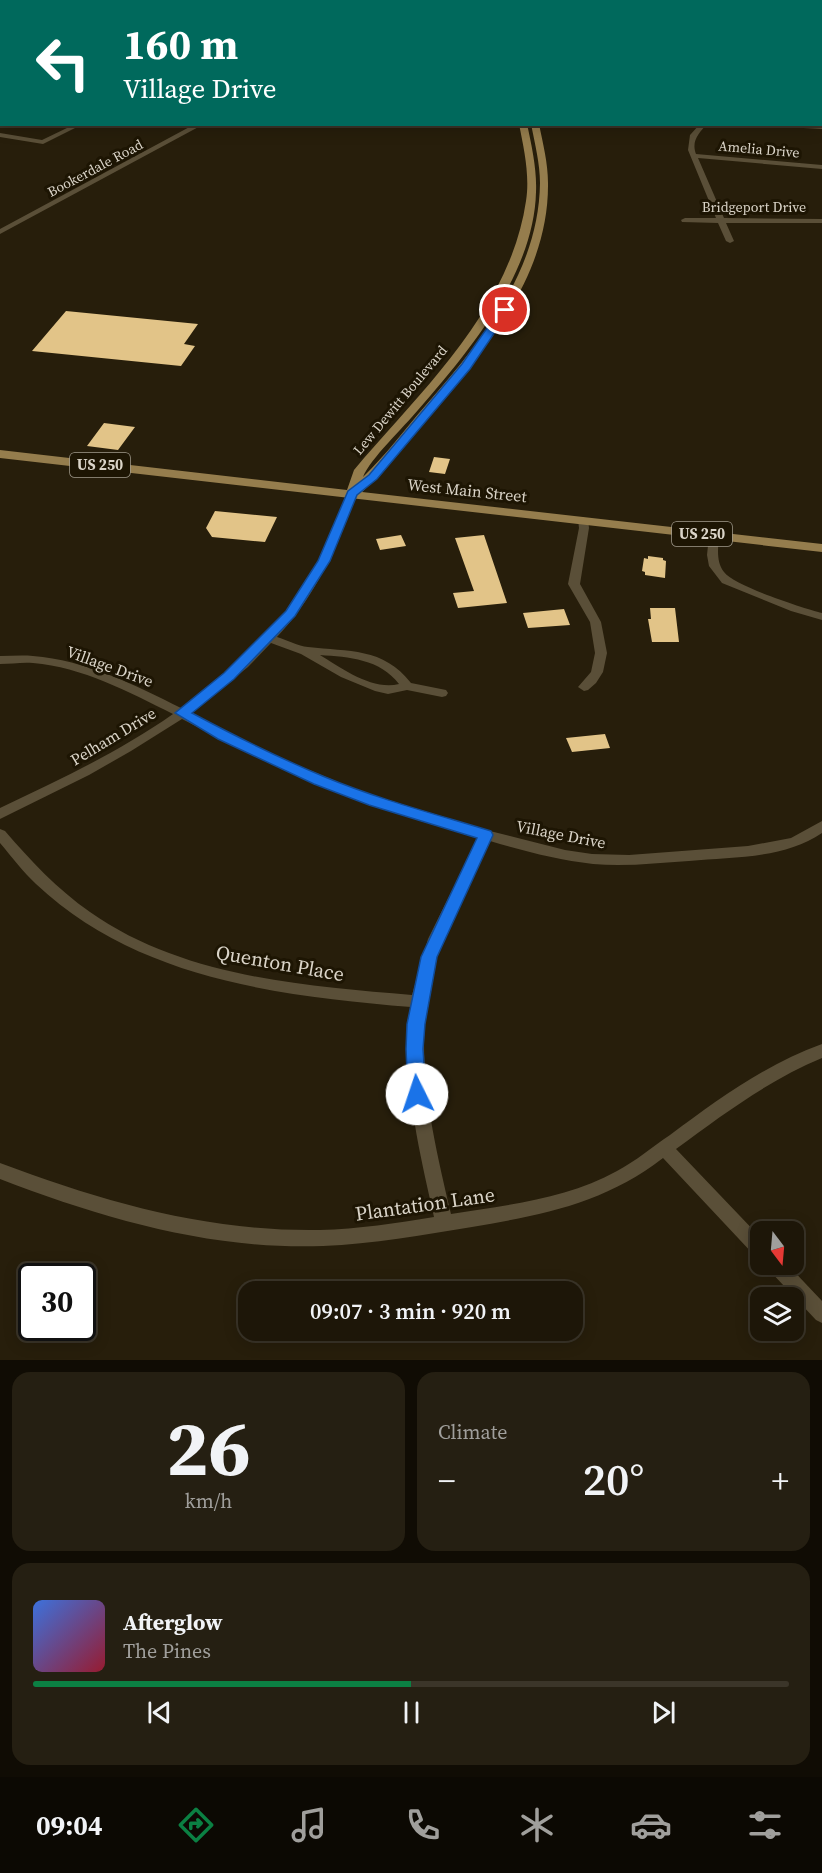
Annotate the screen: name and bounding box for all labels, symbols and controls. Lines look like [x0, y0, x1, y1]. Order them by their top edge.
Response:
text: 160 m [123, 15, 238, 73]
icon: left [24, 24, 102, 102]
text: Village Drive [123, 70, 277, 107]
street label: Bookerdale Road [44, 134, 146, 202]
street label: Amelia Drive [718, 135, 800, 163]
street label: Bridgeport Drive [702, 197, 806, 217]
pin [479, 284, 530, 335]
icon: arrive [488, 293, 521, 326]
street label: Lew Dewitt Boulevard [348, 341, 452, 459]
road number: US 250 [70, 453, 130, 477]
street label: West Main Street [406, 473, 529, 507]
road number: US 250 [672, 522, 732, 546]
street label: Village Drive [63, 640, 157, 692]
street label: Pelham Drive [66, 702, 160, 770]
street label: Village Drive [514, 815, 608, 853]
street label: Quenton Place [214, 938, 346, 988]
position arrow [385, 1062, 449, 1126]
street label: Plantation Lane [353, 1180, 497, 1228]
north arrow [750, 1221, 804, 1275]
map controls [750, 1221, 804, 1341]
speed limit sign: 30 [18, 1263, 96, 1341]
button: layers [750, 1287, 804, 1341]
text: 09:07 · 3 min · 920 m [310, 1296, 511, 1326]
text: 26 [166, 1394, 251, 1501]
text: Climate [438, 1418, 507, 1446]
text: 20° [583, 1448, 644, 1510]
text: − [438, 1458, 456, 1503]
text: + [772, 1458, 789, 1503]
text: km/h [185, 1487, 232, 1515]
text: Afterglow [123, 1607, 223, 1637]
text: The Pines [123, 1637, 211, 1665]
icon: previous [143, 1696, 176, 1729]
icon: pause [395, 1696, 428, 1729]
icon: next [647, 1696, 680, 1729]
icon: directions [175, 1804, 217, 1846]
icon: music [288, 1804, 330, 1846]
icon: phone [402, 1804, 444, 1846]
icon: climate [516, 1804, 558, 1846]
icon: car [630, 1804, 672, 1846]
icon: filters [744, 1804, 786, 1846]
text: 09:04 [36, 1807, 103, 1844]

